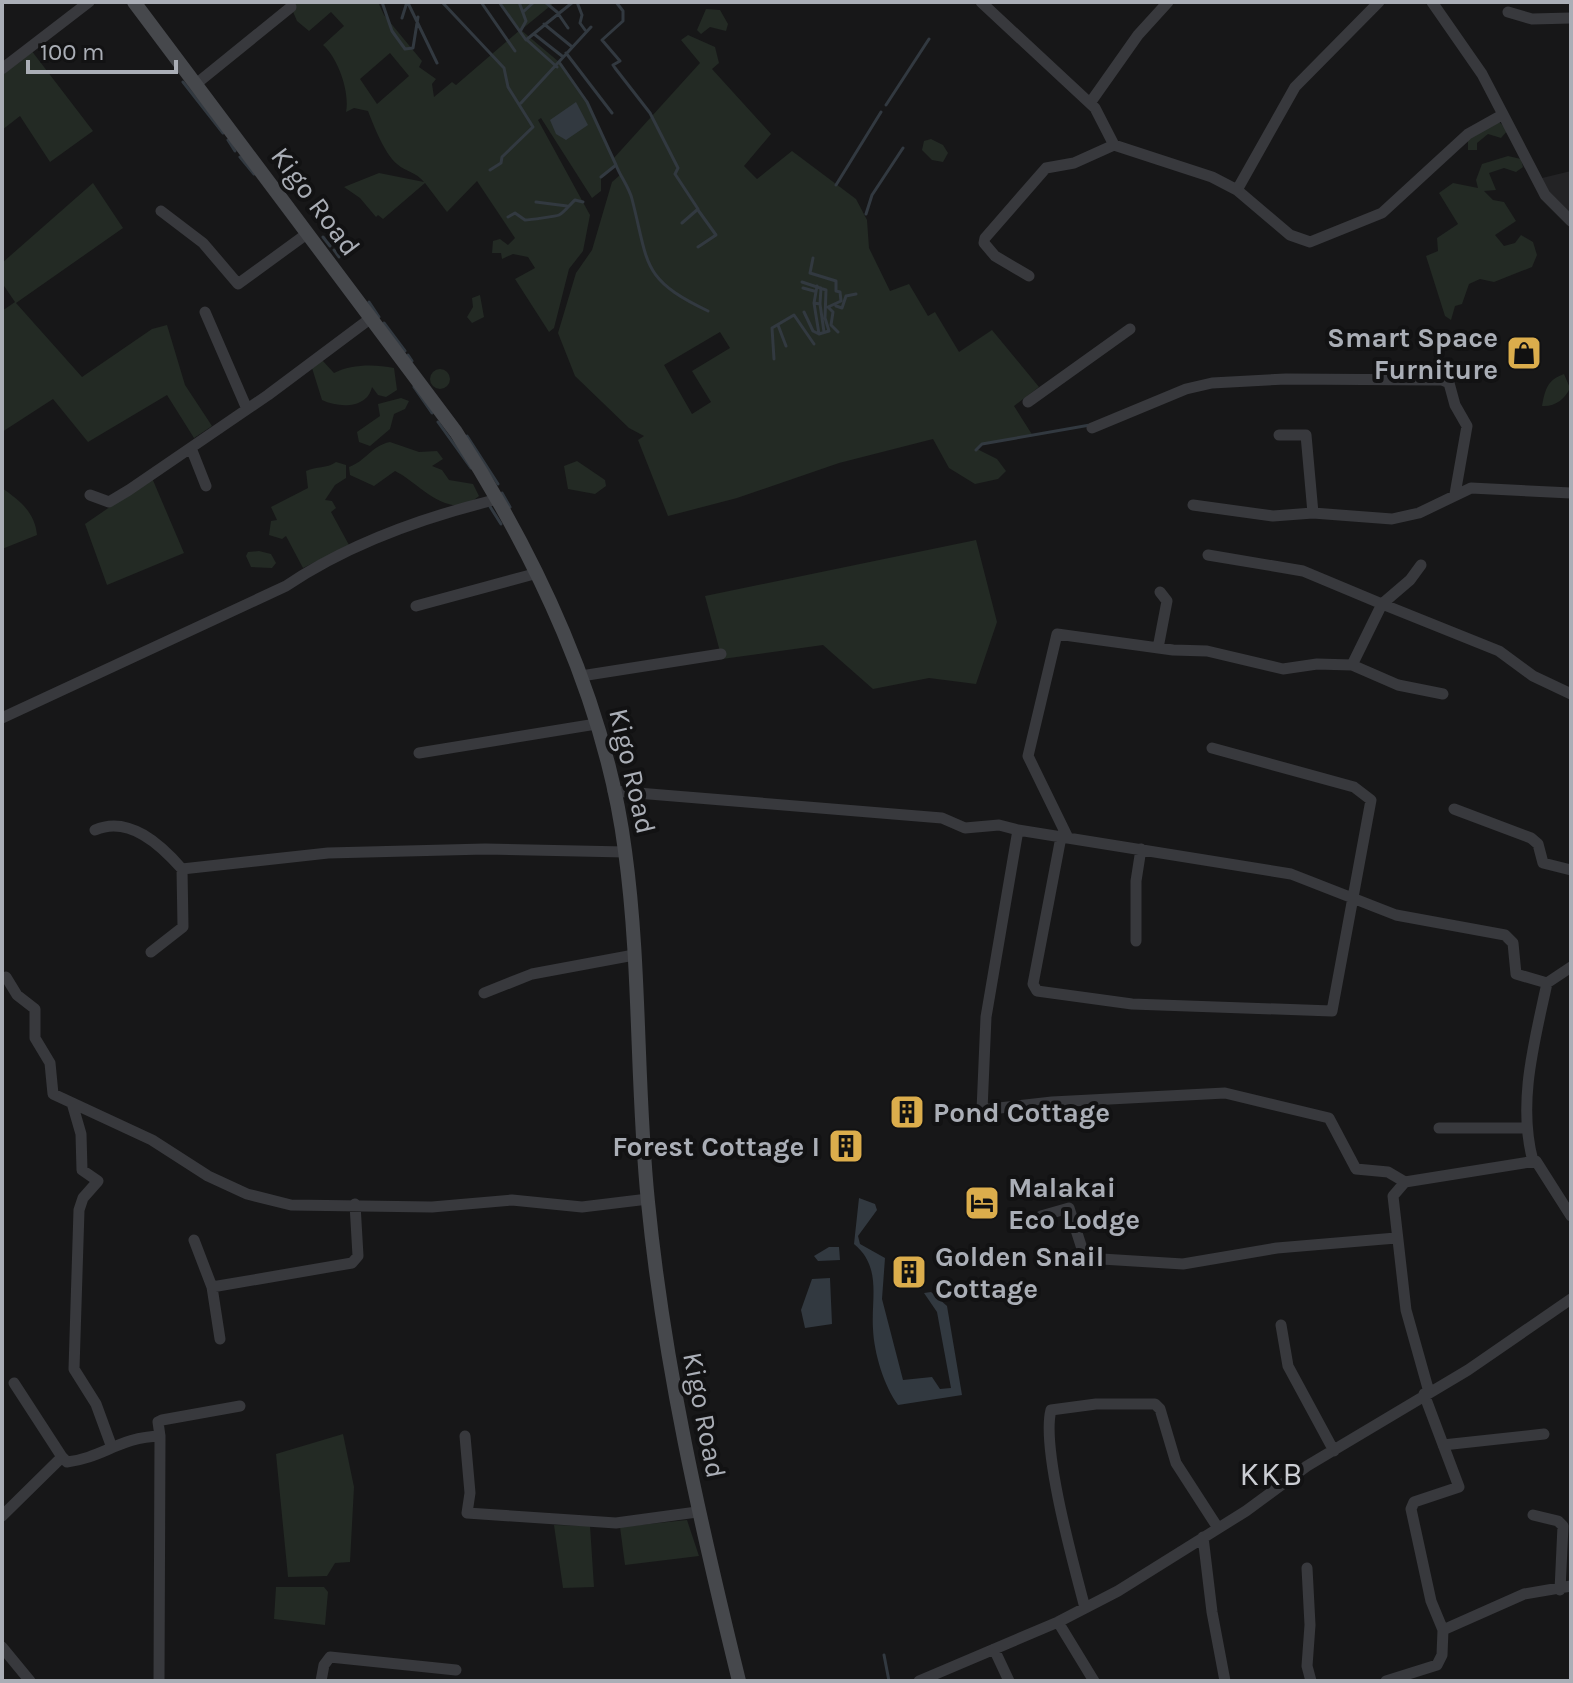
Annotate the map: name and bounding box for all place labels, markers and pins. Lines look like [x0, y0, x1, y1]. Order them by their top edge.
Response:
place label: Smart Space Furniture [1327, 321, 1498, 386]
shop icon: Smart Space Furniture [1505, 334, 1543, 372]
building icon: Pond Cottage [888, 1093, 926, 1131]
place label: Pond Cottage [933, 1096, 1110, 1129]
building icon: Forest Cottage I [827, 1127, 865, 1165]
place label: Forest Cottage I [612, 1130, 820, 1163]
place label: Malakai Eco Lodge [1008, 1171, 1140, 1236]
hotel icon: Malakai Eco Lodge [963, 1184, 1001, 1222]
place label: Golden Snail Cottage [935, 1240, 1104, 1305]
building icon: Golden Snail Cottage [890, 1253, 928, 1291]

